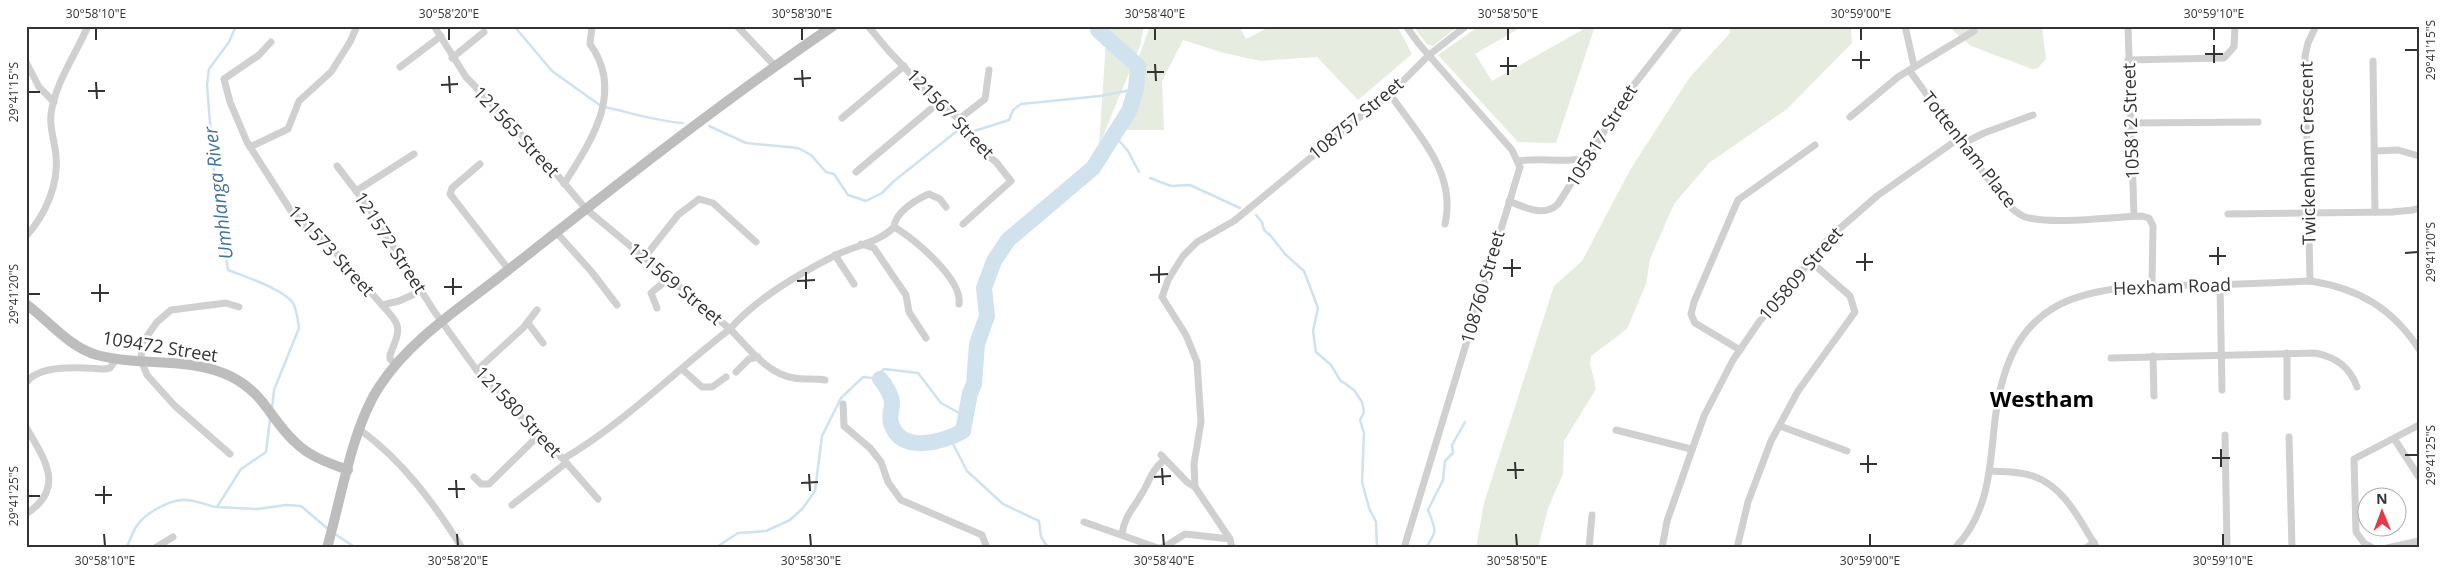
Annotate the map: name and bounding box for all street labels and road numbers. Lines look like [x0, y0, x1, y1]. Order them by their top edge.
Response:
street label: Twickenham Crescent [2293, 61, 2321, 245]
street label: 105812 Street [2116, 62, 2144, 180]
street label: 121567 Street [902, 63, 1000, 164]
street label: 108757 Street [1303, 72, 1408, 165]
street label: 121565 Street [468, 80, 565, 182]
street label: 105817 Street [1560, 80, 1642, 191]
street label: Tottenham Place [1917, 86, 2023, 212]
street label: 121572 Street [349, 187, 433, 298]
street label: 121573 Street [283, 199, 380, 301]
street label: 105809 Street [1753, 221, 1848, 325]
street label: 108760 Street [1454, 227, 1510, 346]
street label: 121569 Street [623, 237, 728, 330]
street label: Hexham Road [2113, 272, 2231, 300]
street label: 109472 Street [101, 325, 220, 367]
street label: 121580 Street [470, 360, 567, 462]

